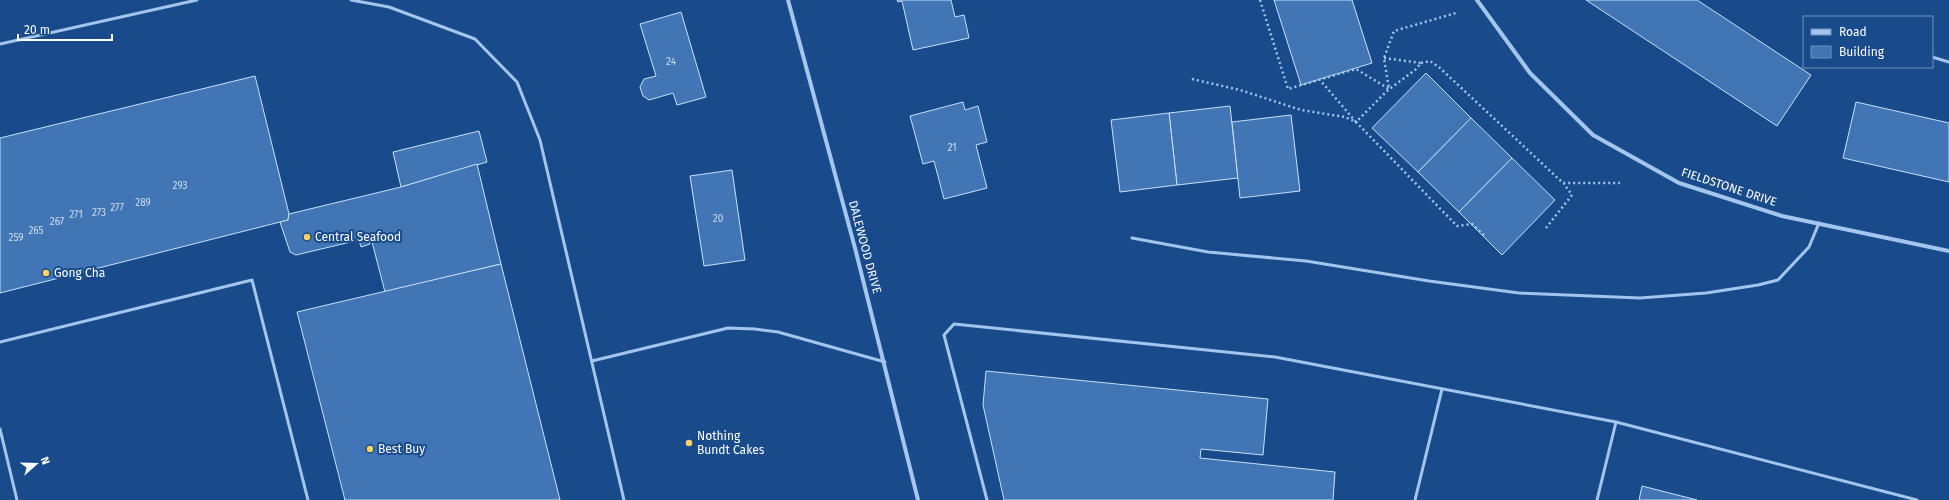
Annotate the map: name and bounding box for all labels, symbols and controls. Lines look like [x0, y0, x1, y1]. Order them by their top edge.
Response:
scale bar [18, 16, 112, 42]
legend [1803, 16, 1933, 68]
text: 20 m [24, 23, 50, 37]
text: Road [1839, 25, 1867, 39]
text: Building [1839, 45, 1885, 59]
house number: 24 [666, 56, 677, 68]
house number: 21 [947, 142, 957, 154]
street label: FIELDSTONE DRIVE [1680, 165, 1778, 209]
house number: 293 [173, 180, 187, 192]
house number: 289 [135, 197, 151, 209]
street label: DALEWOOD DRIVE [846, 199, 884, 295]
house number: 277 [110, 202, 124, 214]
house number: 273 [92, 207, 106, 219]
house number: 271 [69, 209, 83, 221]
house number: 20 [713, 213, 724, 225]
house number: 267 [50, 216, 65, 228]
house number: 265 [28, 225, 44, 237]
place label: Central Seafood [315, 230, 401, 244]
house number: 259 [8, 232, 24, 244]
marker: Central Seafood [302, 232, 312, 242]
place label: Gong Cha [54, 266, 105, 280]
marker: Gong Cha [41, 268, 51, 278]
place label: Nothing Bundt Cakes [697, 429, 765, 457]
marker: Nothing Bundt Cakes [684, 438, 694, 448]
place label: Best Buy [378, 442, 425, 456]
north arrow [16, 444, 56, 484]
marker: Best Buy [365, 444, 375, 454]
text: N [38, 455, 52, 466]

